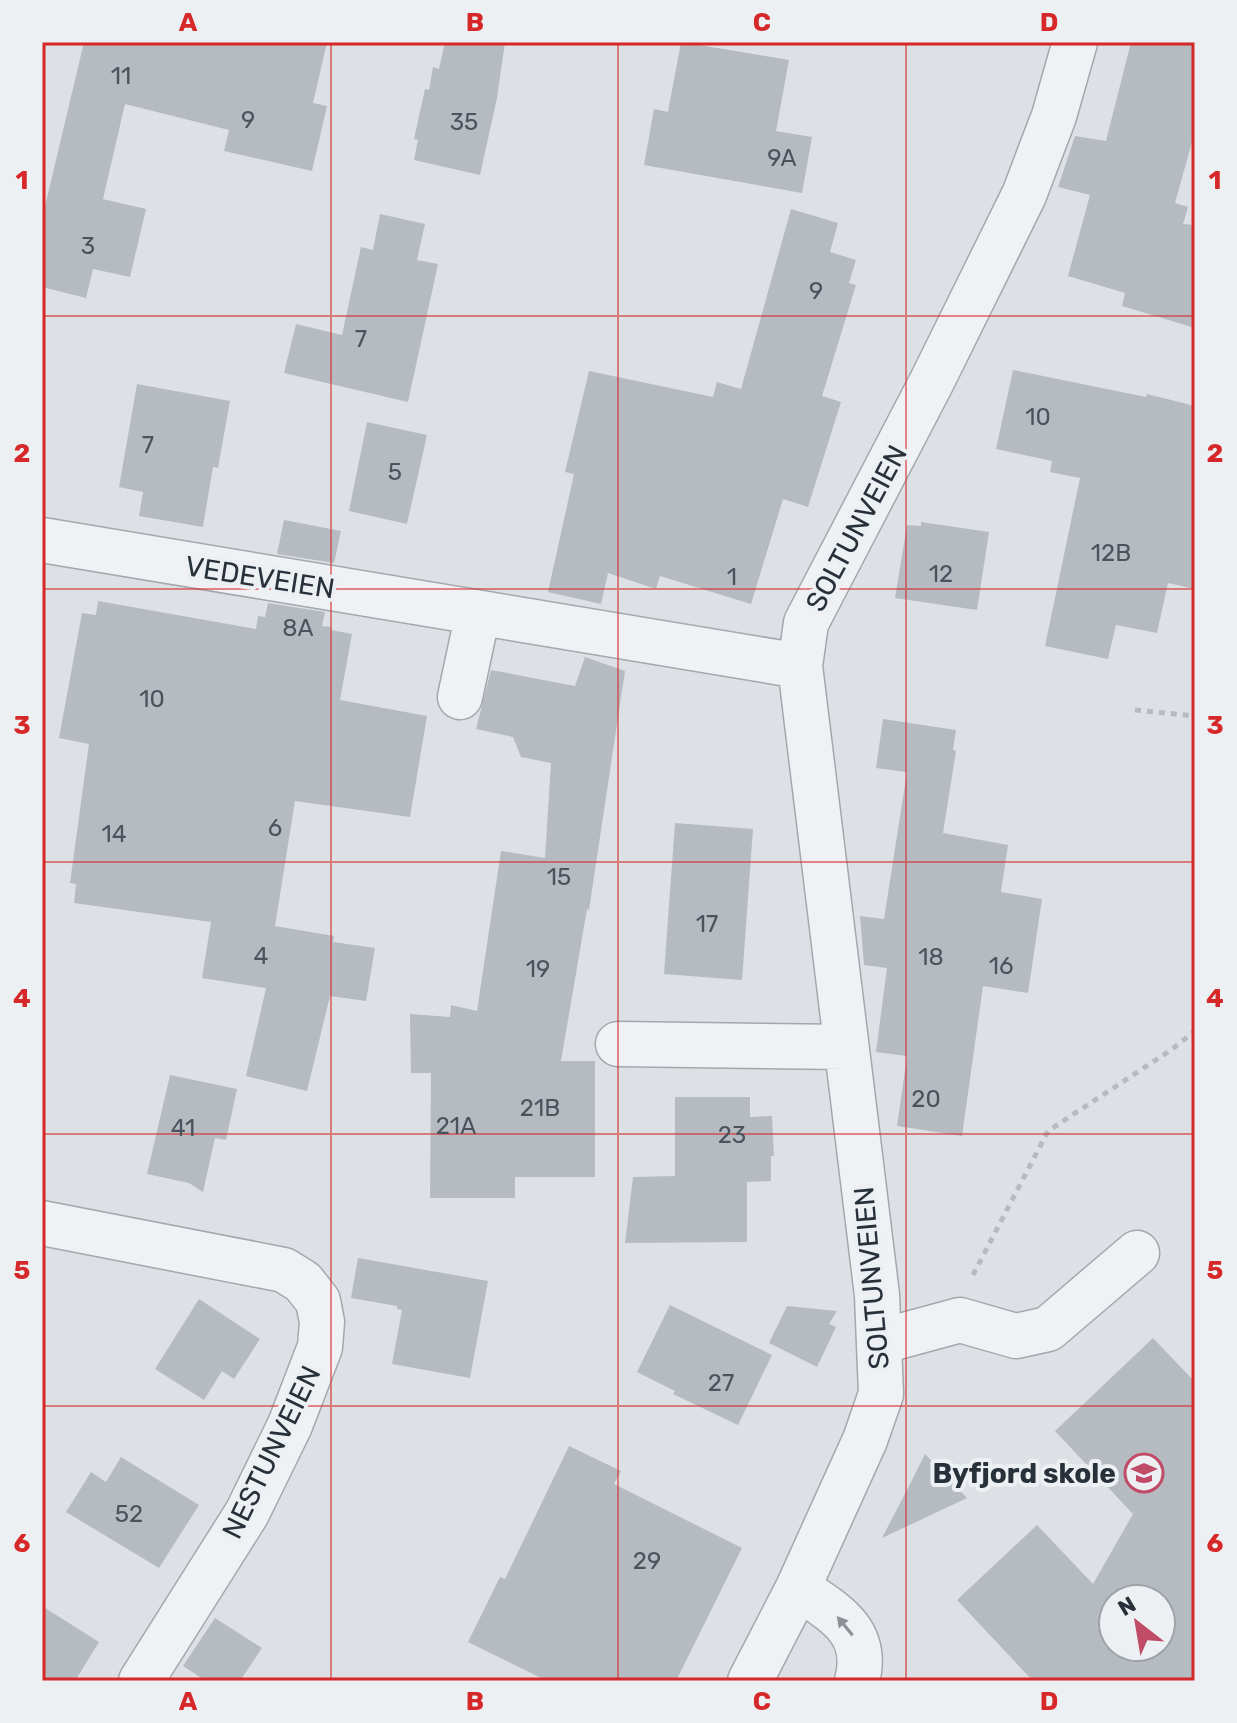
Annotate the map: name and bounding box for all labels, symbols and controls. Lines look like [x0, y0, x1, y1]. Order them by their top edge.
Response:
text: A [179, 7, 198, 38]
text: B [466, 7, 484, 38]
text: C [753, 7, 771, 38]
text: D [1040, 7, 1058, 38]
house number: 11 [111, 62, 131, 90]
house number: 9 [241, 106, 255, 134]
house number: 35 [450, 108, 478, 136]
house number: 9A [767, 144, 797, 172]
text: 1 [16, 165, 28, 196]
text: 1 [1209, 165, 1221, 196]
house number: 3 [81, 232, 95, 260]
house number: 9 [809, 277, 823, 305]
house number: 7 [355, 325, 367, 353]
house number: 10 [1025, 403, 1051, 431]
house number: 7 [142, 431, 154, 459]
text: 2 [14, 438, 30, 469]
text: 2 [1207, 438, 1223, 469]
street label: SOLTUNVEIEN [799, 439, 914, 617]
house number: 5 [388, 458, 402, 486]
house number: 12B [1091, 539, 1131, 567]
street label: VEDEVEIEN [183, 549, 337, 606]
house number: 12 [929, 560, 953, 588]
house number: 1 [727, 563, 737, 591]
house number: 8A [282, 614, 314, 642]
house number: 10 [139, 685, 165, 713]
text: 3 [13, 710, 31, 741]
text: 3 [1206, 710, 1224, 741]
house number: 6 [268, 814, 282, 842]
house number: 14 [101, 820, 127, 848]
house number: 15 [547, 863, 571, 891]
house number: 17 [696, 910, 718, 938]
house number: 4 [254, 942, 269, 970]
house number: 18 [918, 943, 944, 971]
house number: 16 [989, 952, 1013, 980]
house number: 19 [526, 955, 550, 983]
text: 4 [13, 983, 31, 1014]
text: 4 [1206, 983, 1224, 1014]
house number: 20 [911, 1085, 941, 1113]
house number: 21B [520, 1094, 560, 1122]
house number: 21A [436, 1112, 476, 1140]
house number: 41 [171, 1114, 195, 1142]
house number: 23 [718, 1121, 746, 1149]
street label: SOLTUNVEIEN [847, 1185, 896, 1371]
text: 5 [14, 1255, 30, 1286]
text: 5 [1207, 1255, 1223, 1286]
street label: NESTUNVEIEN [215, 1360, 328, 1544]
house number: 27 [708, 1369, 734, 1397]
school or university icon: Byfjord skole [1123, 1452, 1165, 1494]
place label: Byfjord skole [932, 1457, 1116, 1490]
house number: 52 [115, 1500, 143, 1528]
text: 6 [14, 1528, 31, 1559]
text: 6 [1207, 1528, 1224, 1559]
house number: 29 [633, 1547, 661, 1575]
north arrow [1097, 1583, 1177, 1663]
text: N [1113, 1591, 1141, 1622]
one-way arrow [837, 1616, 854, 1636]
text: A [179, 1686, 198, 1717]
text: B [466, 1686, 484, 1717]
text: C [753, 1686, 771, 1717]
text: D [1040, 1686, 1058, 1717]

